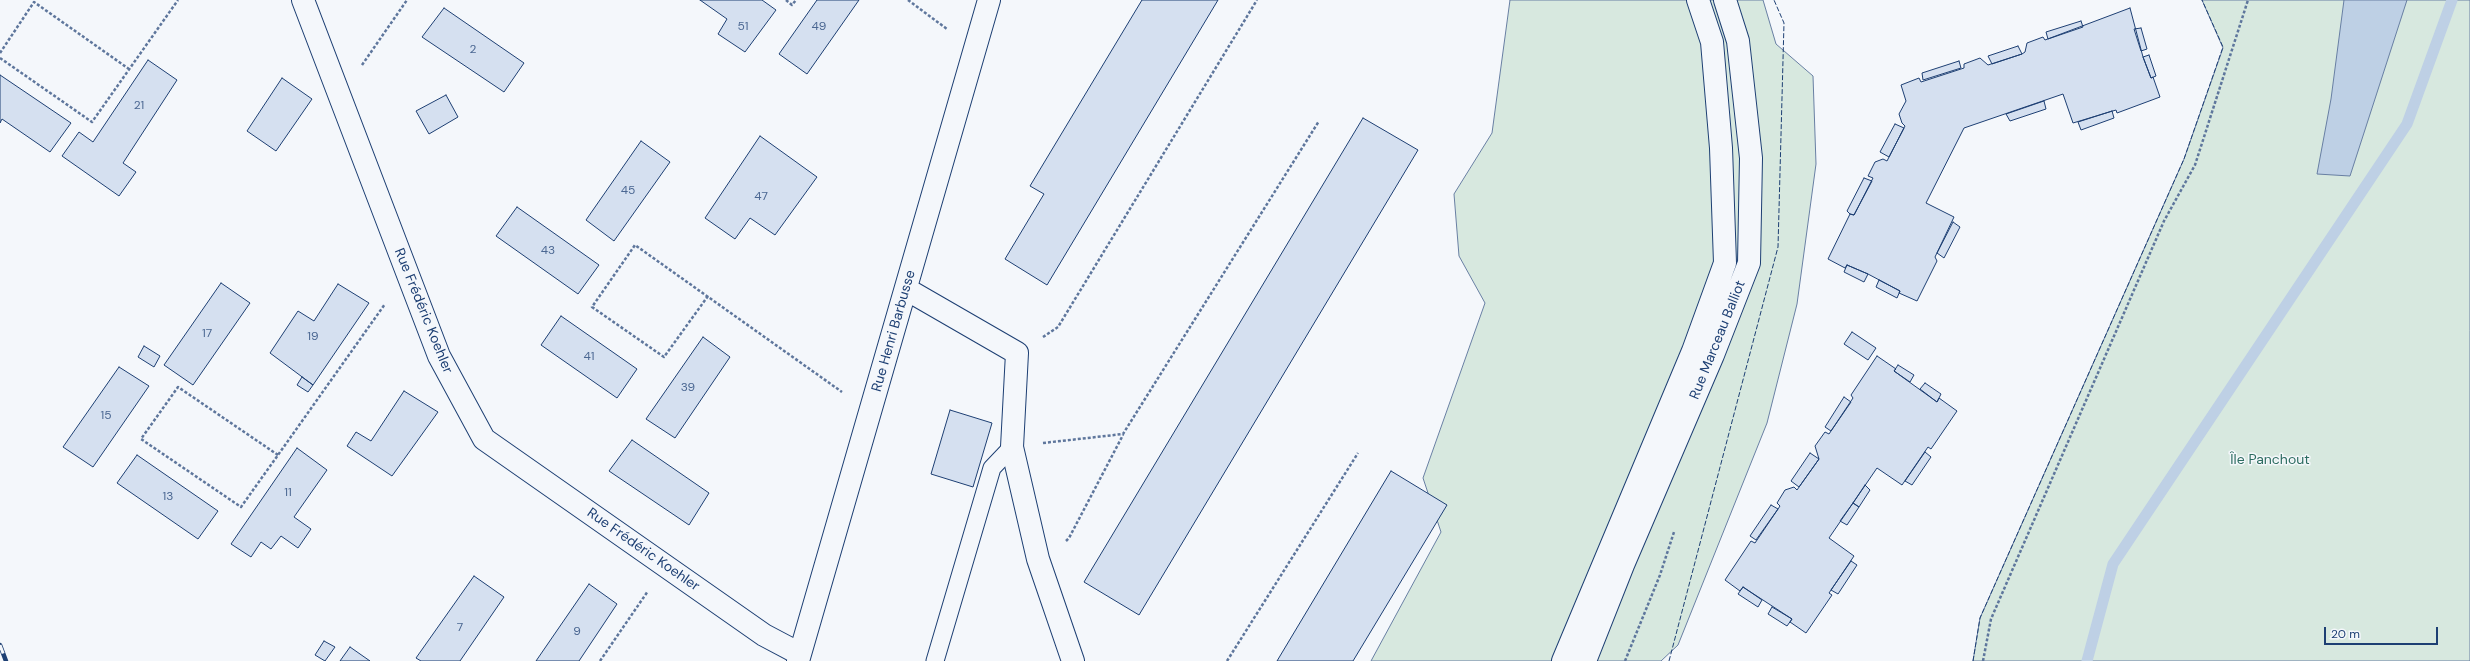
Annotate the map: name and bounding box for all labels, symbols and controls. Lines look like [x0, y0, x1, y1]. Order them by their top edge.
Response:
house number: 51 [737, 20, 749, 34]
house number: 49 [812, 20, 826, 34]
house number: 2 [470, 43, 476, 57]
house number: 21 [134, 99, 144, 113]
house number: 45 [621, 184, 635, 198]
house number: 47 [754, 190, 768, 204]
house number: 43 [541, 244, 555, 258]
street label: Rue Frédéric Koehler [390, 246, 456, 376]
street label: Rue Henri Barbusse [869, 268, 919, 394]
street label: Rue Marceau Balliot [1686, 278, 1750, 402]
house number: 17 [202, 327, 212, 341]
house number: 19 [307, 330, 319, 344]
house number: 41 [583, 350, 595, 364]
house number: 39 [681, 381, 695, 395]
house number: 15 [100, 409, 112, 423]
park label: Île Panchout [2230, 452, 2310, 468]
house number: 11 [284, 486, 292, 500]
house number: 13 [163, 490, 173, 504]
street label: Rue Frédéric Koehler [583, 505, 703, 595]
scale bar [2326, 619, 2440, 645]
house number: 7 [457, 621, 463, 635]
house number: 9 [573, 625, 581, 639]
text: 20 m [2331, 626, 2360, 642]

